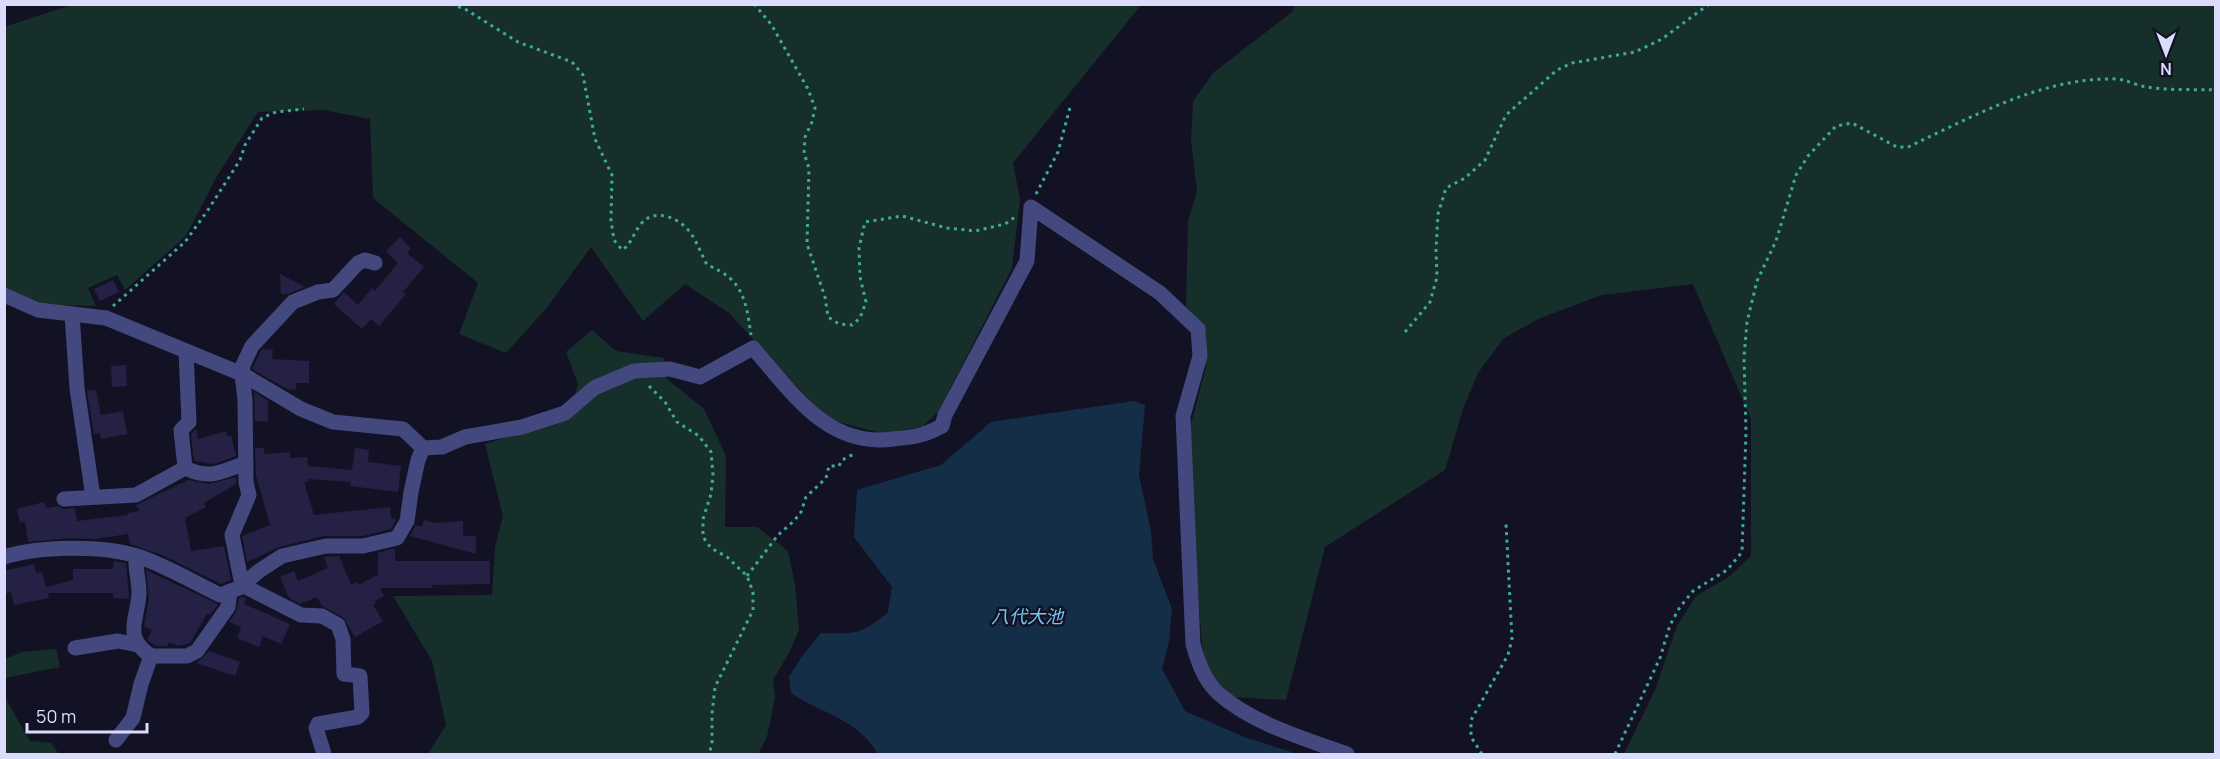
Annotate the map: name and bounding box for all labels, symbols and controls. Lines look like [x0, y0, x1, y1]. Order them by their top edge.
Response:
north arrow [2136, 24, 2196, 84]
text: N [2160, 58, 2172, 80]
water label: 八代大池 [991, 604, 1065, 628]
scale bar [27, 696, 147, 734]
text: 50 m [36, 704, 76, 728]

